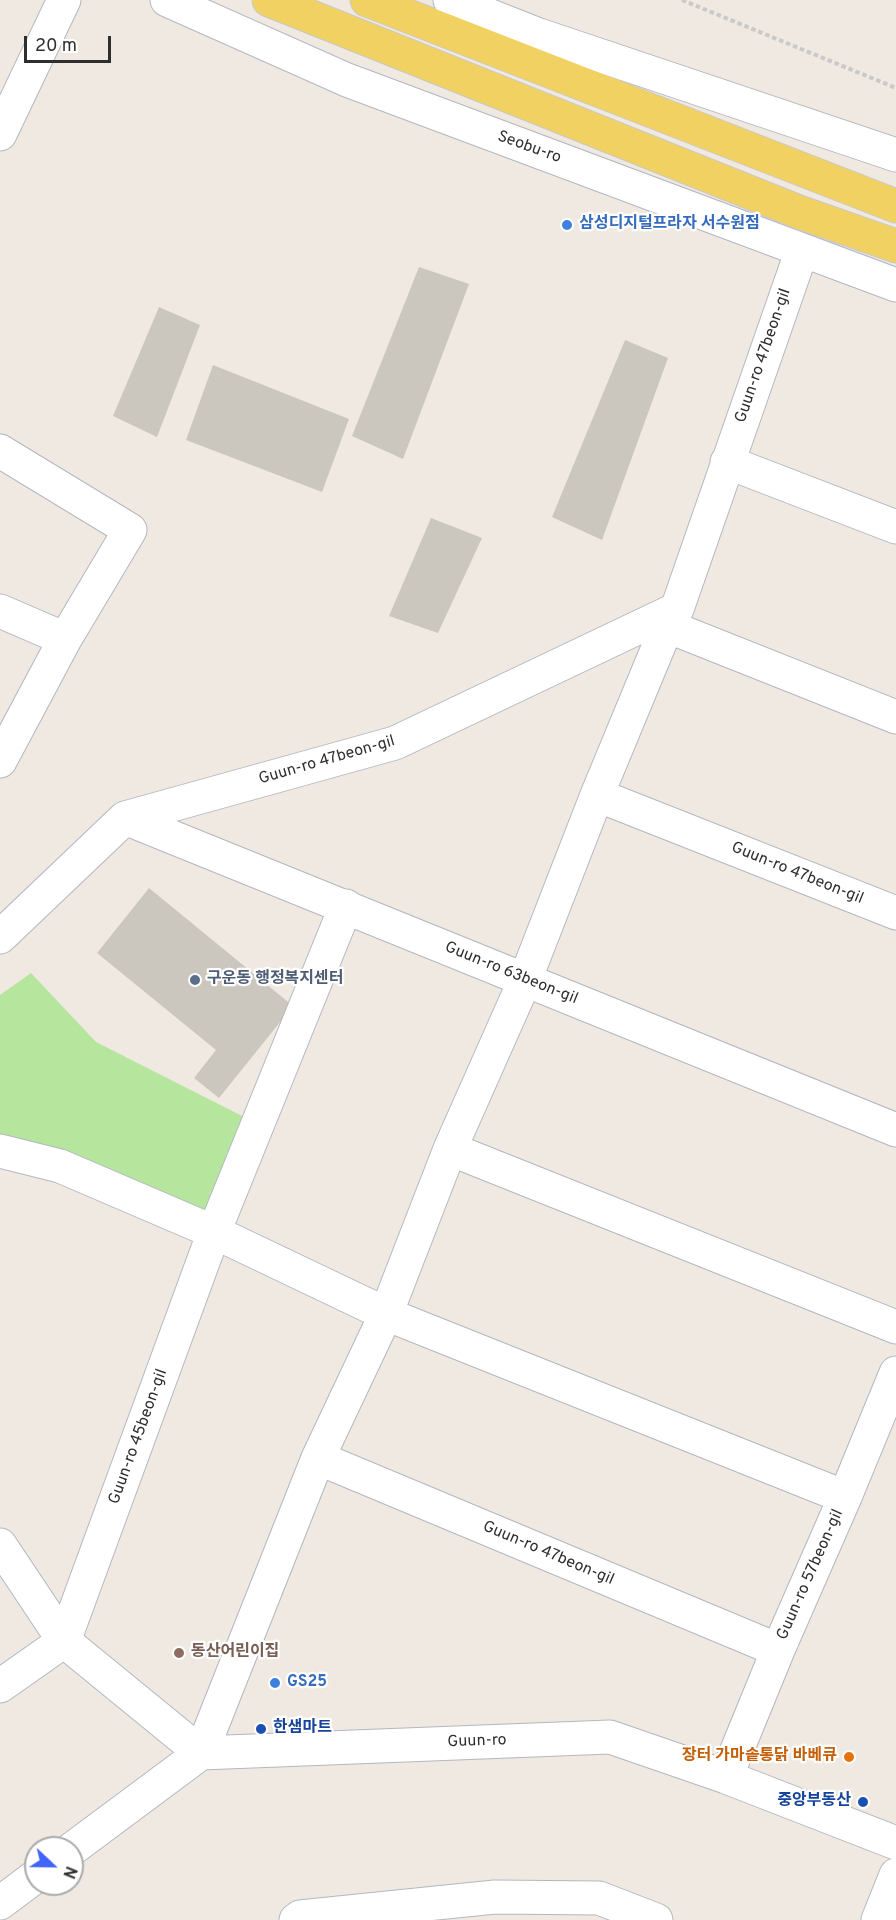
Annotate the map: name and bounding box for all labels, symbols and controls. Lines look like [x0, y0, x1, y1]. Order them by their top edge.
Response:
scale bar [27, 24, 114, 62]
text: 20 m [35, 35, 77, 58]
street label: Seobu-ro [495, 128, 563, 168]
place label: 삼성디지털프라자 서수원점 [579, 215, 760, 235]
marker: 삼성디지털프라자 서수원점 [560, 218, 574, 232]
street label: Guun-ro 47beon-gil [732, 286, 796, 426]
street label: Guun-ro 47beon-gil [257, 732, 397, 790]
street label: Guun-ro 47beon-gil [728, 839, 866, 909]
street label: Guun-ro 63beon-gil [442, 939, 580, 1009]
place label: 구운동 행정복지센터 [207, 970, 343, 990]
marker: 구운동 행정복지센터 [188, 973, 202, 987]
street label: Guun-ro 45beon-gil [106, 1367, 172, 1507]
street label: Guun-ro 57beon-gil [774, 1507, 848, 1643]
street label: Guun-ro 47beon-gil [479, 1518, 617, 1590]
place label: 동산어린이집 [191, 1643, 279, 1663]
marker: 동산어린이집 [172, 1646, 186, 1660]
place label: GS25 [287, 1673, 327, 1693]
marker: GS25 [268, 1676, 282, 1690]
place label: 한샘마트 [273, 1719, 332, 1739]
marker: 한샘마트 [254, 1722, 268, 1736]
street label: Guun-ro [447, 1731, 507, 1753]
place label: 장터 가마솥통닭 바베큐 [682, 1747, 837, 1767]
marker: 장터 가마솥통닭 바베큐 [842, 1750, 856, 1764]
place label: 중앙부동산 [777, 1792, 851, 1812]
marker: 중앙부동산 [856, 1795, 870, 1809]
north arrow [24, 1836, 84, 1896]
text: N [57, 1863, 80, 1881]

